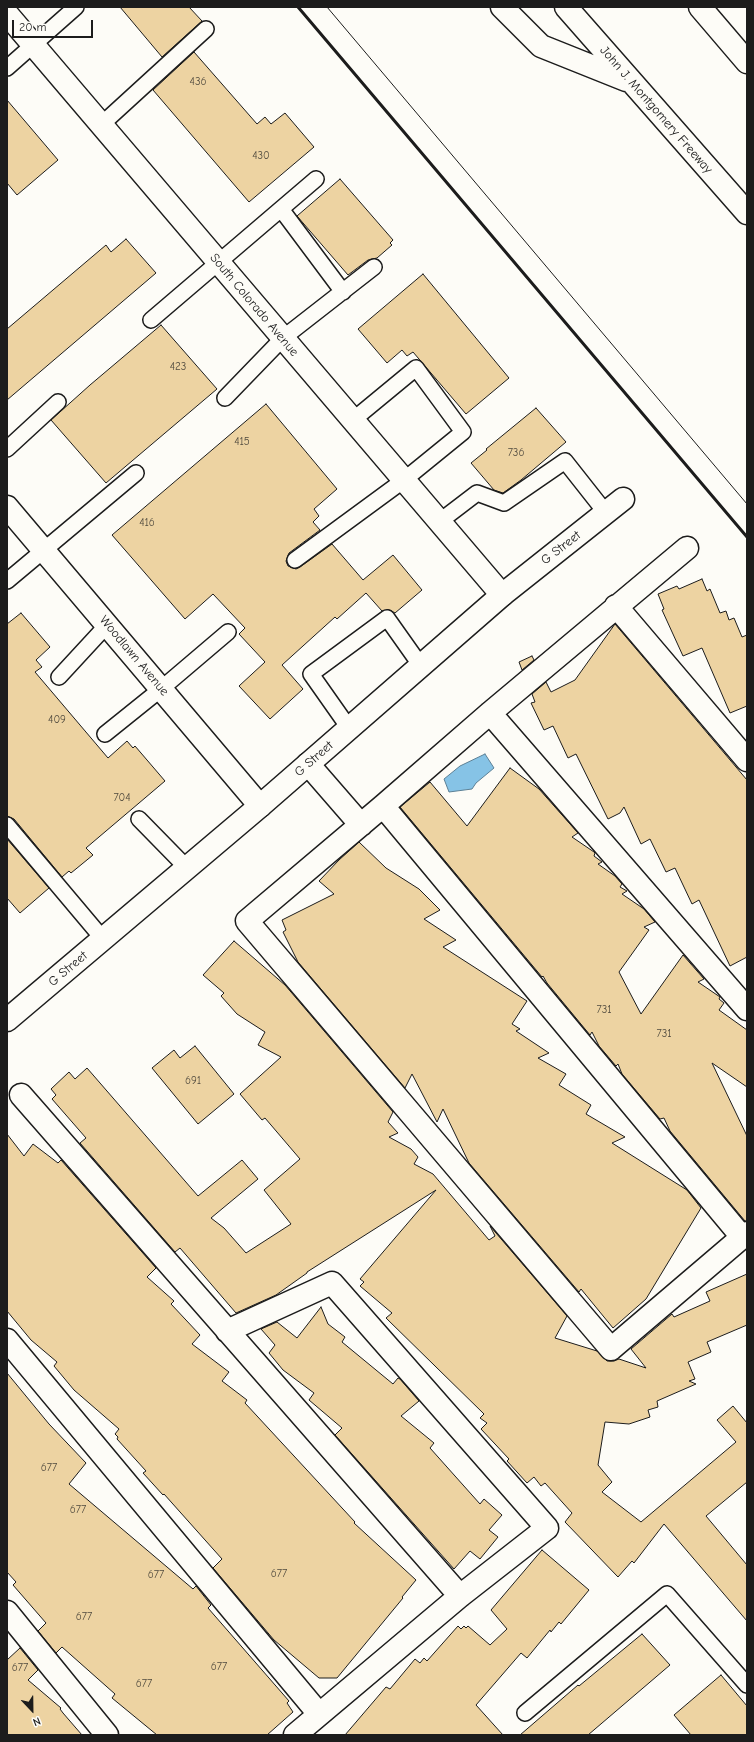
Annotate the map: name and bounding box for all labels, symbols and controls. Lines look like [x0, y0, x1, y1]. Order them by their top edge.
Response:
scale bar [14, 12, 95, 38]
text: 20 m [19, 20, 47, 34]
street label: John J. Montgomery Freeway [596, 43, 716, 177]
house number: 436 [190, 75, 206, 89]
house number: 430 [252, 149, 270, 163]
street label: South Colorado Avenue [206, 250, 302, 360]
house number: 423 [170, 360, 186, 374]
house number: 415 [234, 435, 250, 449]
house number: 736 [508, 446, 524, 460]
house number: 416 [139, 516, 155, 530]
street label: G Street [538, 528, 584, 568]
street label: Woodlawn Avenue [96, 613, 172, 699]
house number: 409 [48, 713, 66, 727]
street label: G Street [291, 738, 337, 780]
house number: 704 [113, 791, 131, 805]
street label: G Street [45, 948, 91, 990]
house number: 731 [596, 1003, 612, 1017]
house number: 731 [656, 1027, 672, 1041]
house number: 691 [185, 1074, 201, 1088]
house number: 677 [41, 1461, 57, 1475]
house number: 677 [70, 1503, 86, 1517]
house number: 677 [271, 1567, 287, 1581]
house number: 677 [148, 1568, 164, 1582]
house number: 677 [76, 1610, 92, 1624]
house number: 677 [211, 1660, 227, 1674]
house number: 677 [12, 1661, 28, 1675]
house number: 677 [136, 1677, 152, 1691]
north arrow [12, 1690, 52, 1730]
text: N [31, 1714, 42, 1729]

